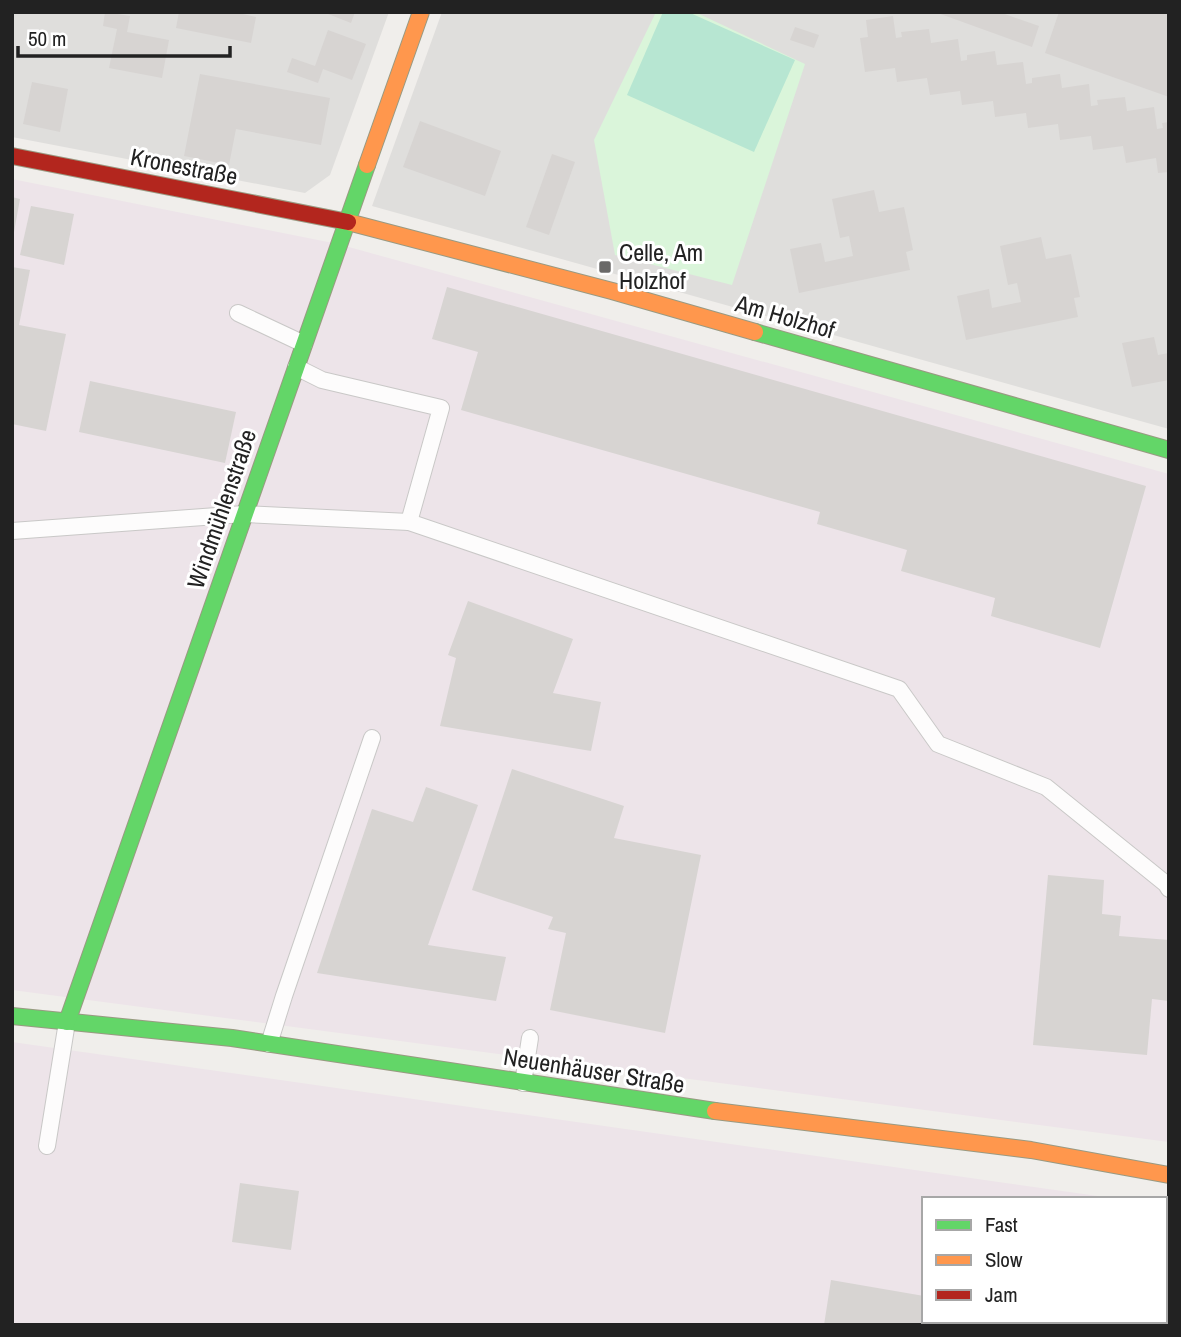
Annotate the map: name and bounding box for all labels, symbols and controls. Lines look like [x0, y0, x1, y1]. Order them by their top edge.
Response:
scale bar [18, 14, 229, 58]
text: 50 m [28, 24, 66, 53]
street label: Kronestraße [128, 140, 240, 192]
place label: Celle, Am Holzhof [619, 236, 703, 296]
marker: Celle, Am Holzhof [597, 259, 613, 275]
street label: Am Holzhof [731, 286, 839, 346]
street label: Windmühlenstraße [179, 425, 263, 592]
street label: Neuenhäuser Straße [501, 1040, 687, 1100]
legend [922, 1197, 1167, 1323]
text: Fast [985, 1210, 1018, 1239]
text: Slow [985, 1245, 1023, 1274]
text: Jam [985, 1280, 1018, 1309]

